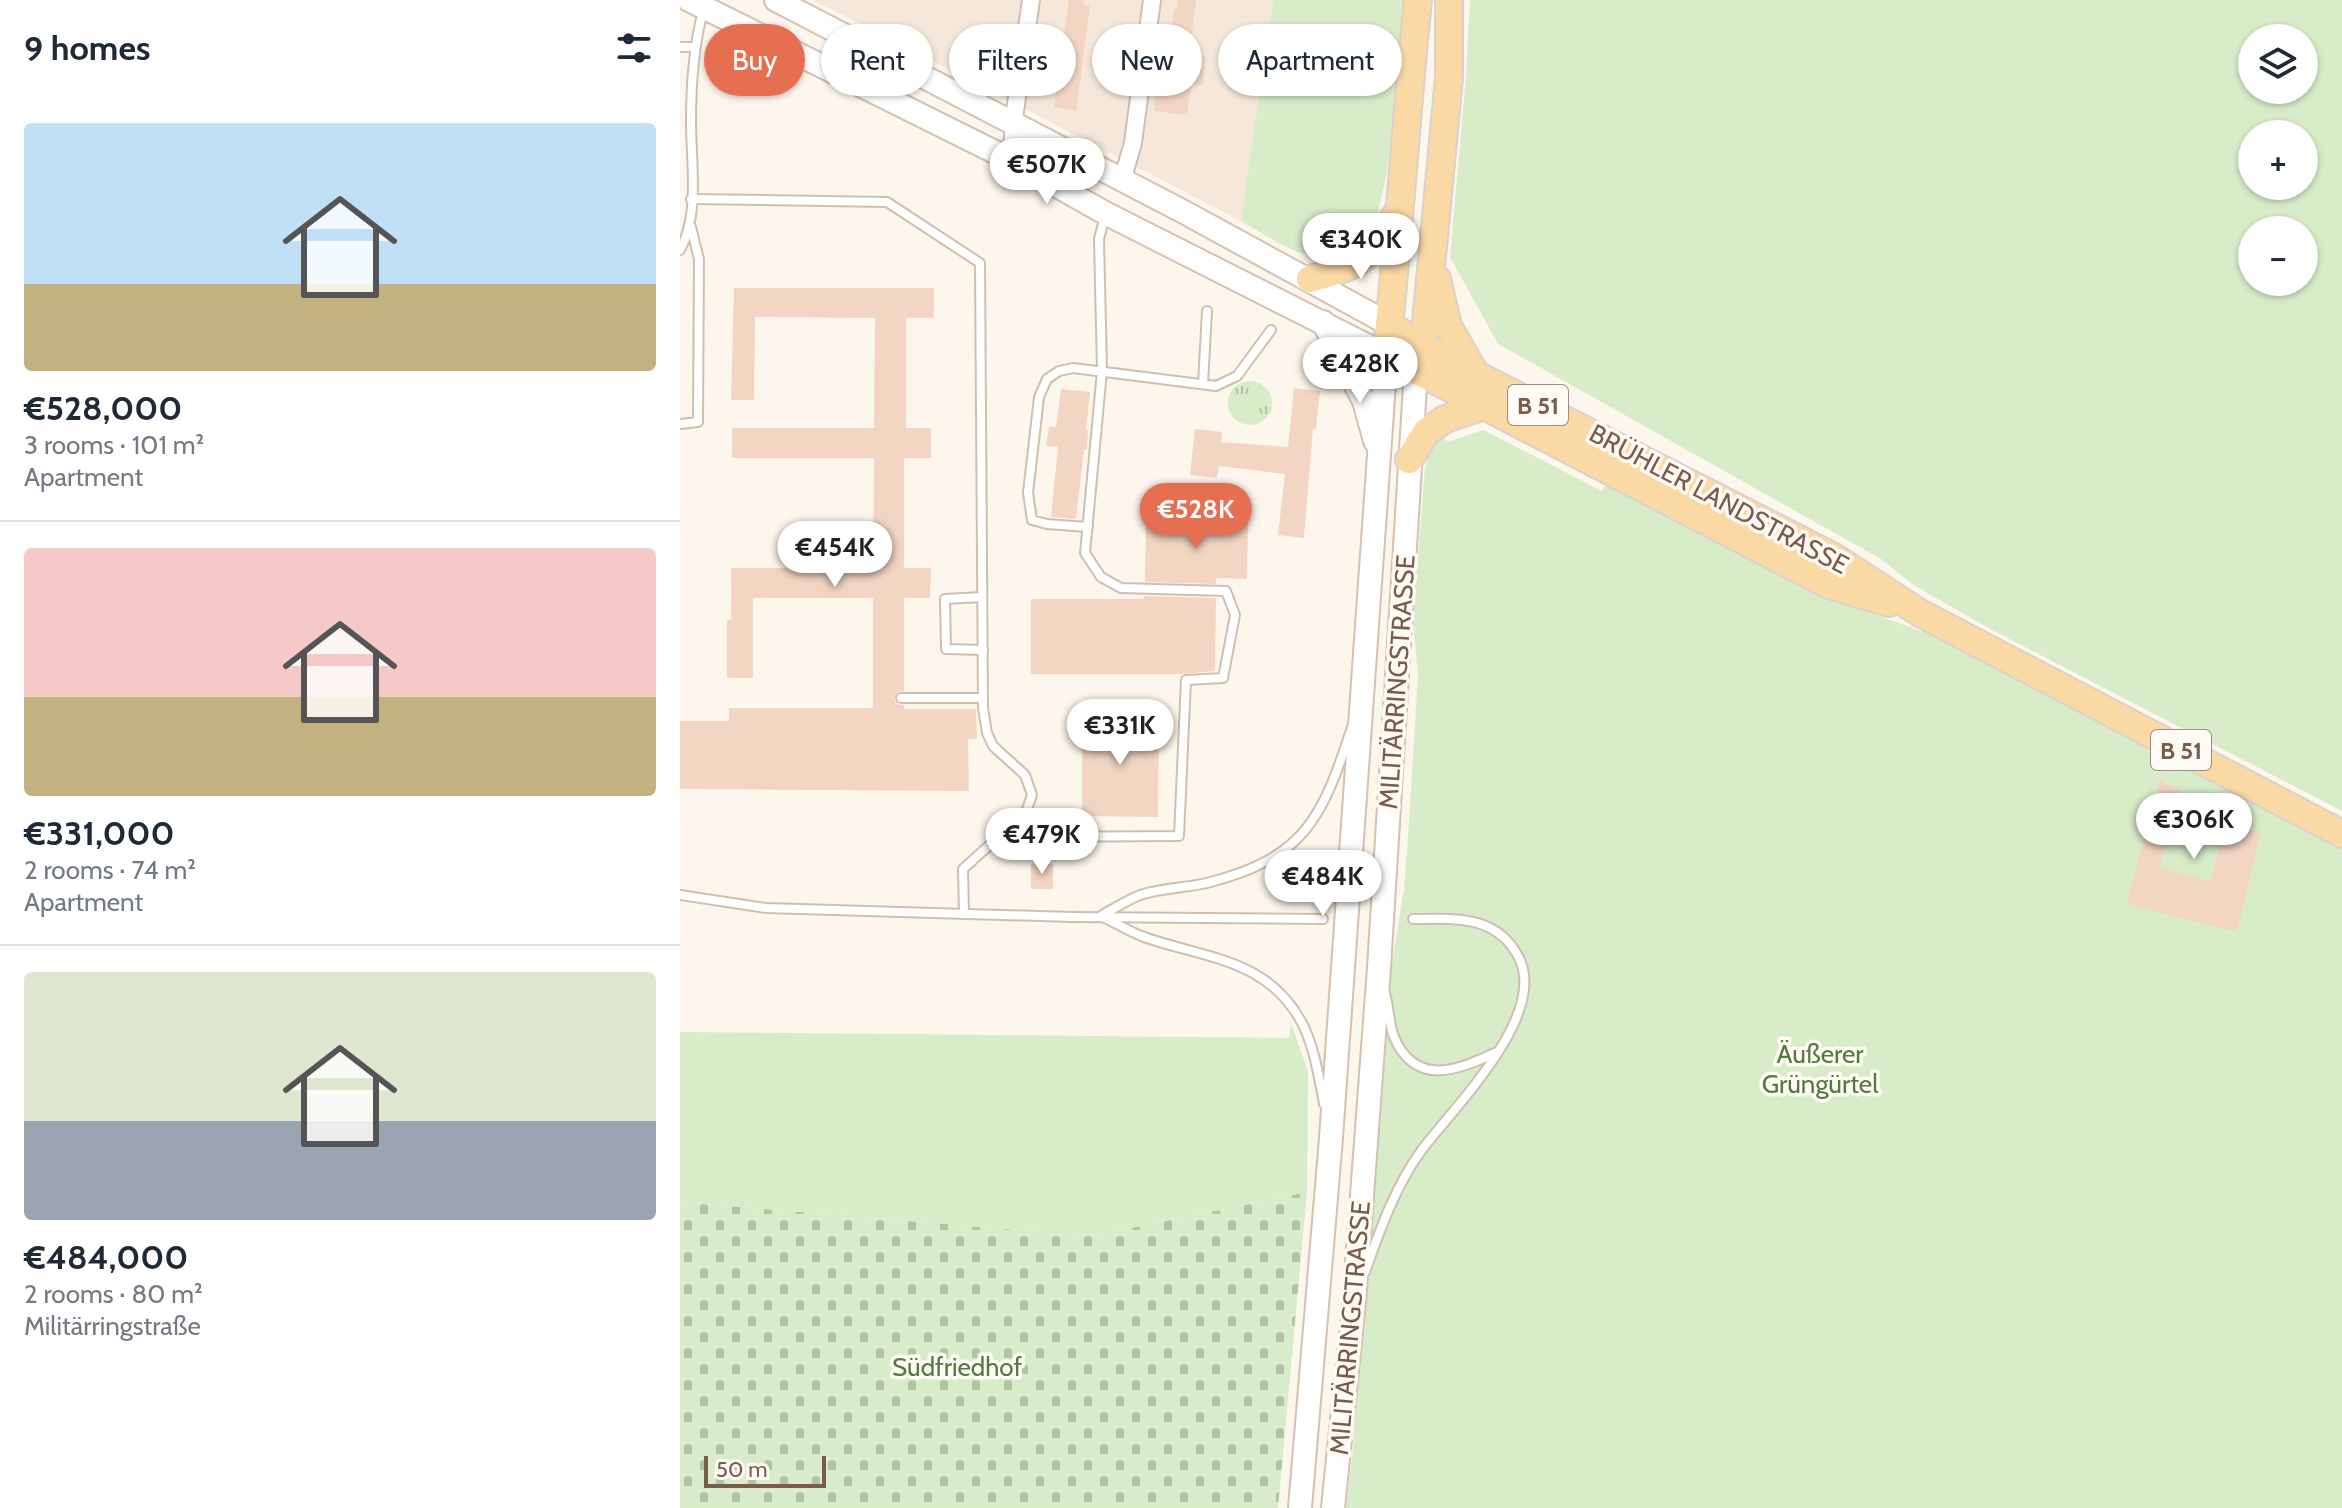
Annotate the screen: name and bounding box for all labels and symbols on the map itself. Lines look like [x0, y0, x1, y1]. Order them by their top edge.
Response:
pin: €507K [991, 138, 1103, 206]
pin: €340K [1305, 213, 1417, 281]
pin: €428K [1304, 337, 1416, 405]
road number: B 51 [1508, 385, 1568, 425]
street label: BRÜHLER LANDSTRASSE [1584, 417, 1854, 581]
pin: €528K [1140, 483, 1252, 551]
pin: €454K [779, 521, 891, 589]
street label: MILITÄRRINGSTRASSE [1372, 554, 1422, 810]
pin: €331K [1064, 699, 1176, 767]
road number: B 51 [2151, 730, 2211, 770]
pin: €306K [2138, 793, 2250, 861]
pin: €479K [986, 808, 1098, 876]
pin: €484K [1267, 850, 1379, 918]
park label: Äußerer Grüngürtel [1762, 1038, 1878, 1100]
street label: MILITÄRRINGSTRASSE [1323, 1200, 1377, 1456]
park label: Südfriedhof [892, 1351, 1022, 1383]
scale bar [704, 1452, 826, 1488]

